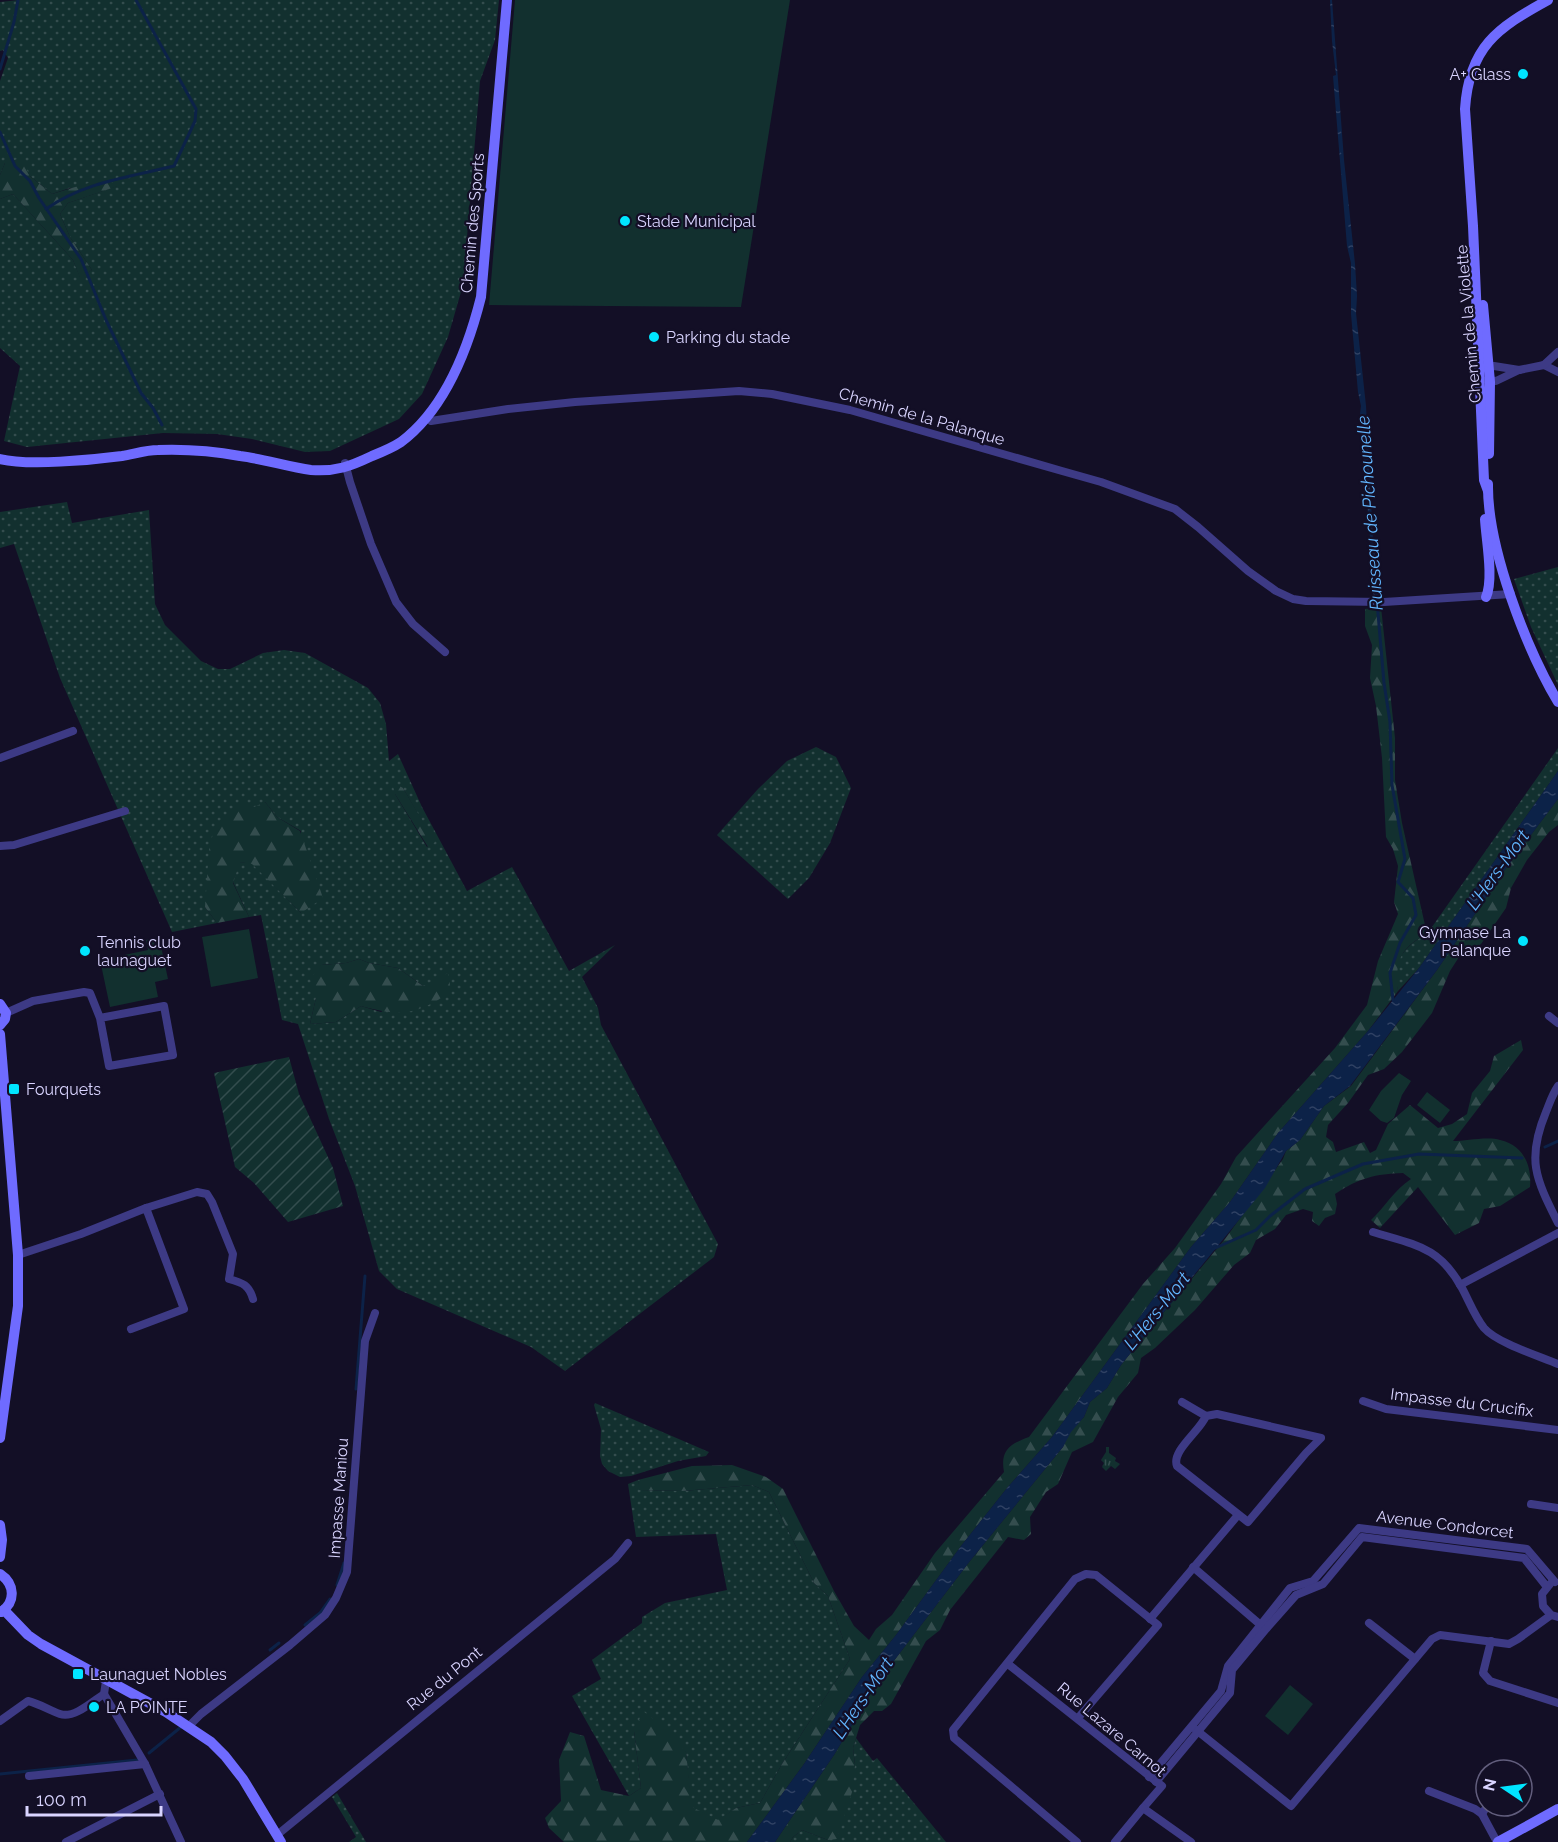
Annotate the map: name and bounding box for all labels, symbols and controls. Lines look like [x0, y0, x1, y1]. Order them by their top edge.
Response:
place label: A+ Glass [1449, 65, 1511, 84]
marker: A+ Glass [1516, 67, 1530, 81]
street label: Chemin des Sports [457, 152, 488, 294]
place label: Stade Municipal [637, 212, 756, 231]
marker: Stade Municipal [618, 214, 632, 228]
street label: Chemin de la Violette [1452, 244, 1485, 404]
place label: Parking du stade [666, 328, 790, 347]
marker: Parking du stade [647, 330, 661, 344]
street label: Chemin de la Palanque [837, 384, 1007, 449]
water label: Ruisseau de Pichounelle [1352, 414, 1387, 611]
water label: L'Hers-Mort [1462, 826, 1534, 914]
place label: Gymnase La Palanque [1419, 923, 1511, 960]
place label: Tennis club launaguet [97, 933, 181, 970]
marker: Gymnase La Palanque [1516, 934, 1530, 948]
marker: Tennis club launaguet [78, 944, 92, 958]
place label: Fourquets [26, 1080, 101, 1099]
marker: Fourquets [7, 1082, 21, 1096]
water label: L'Hers-Mort [1119, 1268, 1194, 1353]
street label: Impasse du Crucifix [1389, 1384, 1535, 1421]
street label: Impasse Maniou [325, 1437, 352, 1559]
street label: Avenue Condorcet [1375, 1507, 1515, 1542]
street label: Rue du Pont [403, 1642, 486, 1714]
water label: L'Hers-Mort [828, 1653, 897, 1742]
place label: Launaguet Nobles [90, 1665, 227, 1684]
marker: Launaguet Nobles [71, 1667, 85, 1681]
street label: Rue Lazare Carnot [1053, 1678, 1170, 1781]
place label: LA POINTE [106, 1698, 188, 1717]
marker: LA POINTE [87, 1700, 101, 1714]
north arrow [1474, 1758, 1534, 1818]
text: N [1479, 1777, 1501, 1793]
scale bar [27, 1779, 160, 1817]
text: 100 m [36, 1789, 87, 1810]

